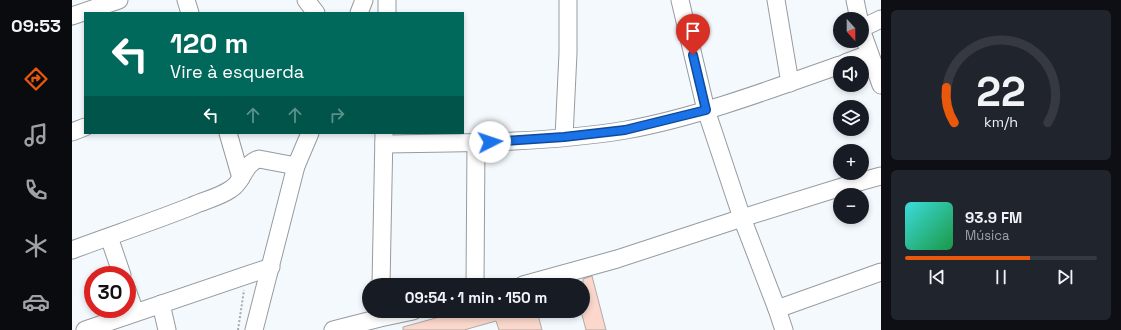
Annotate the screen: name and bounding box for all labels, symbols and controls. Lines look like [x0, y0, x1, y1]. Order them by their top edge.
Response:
north arrow [833, 12, 869, 48]
map controls [833, 12, 869, 224]
text: 09:53 [11, 14, 61, 37]
pin [676, 14, 710, 55]
icon: arrive [682, 20, 704, 42]
text: 120 m [170, 25, 248, 61]
icon: left [104, 28, 156, 80]
button: sound [833, 56, 869, 92]
text: Vire à esquerda [170, 60, 304, 83]
icon: directions [22, 65, 50, 93]
text: 22 [976, 65, 1026, 118]
button: layers [833, 100, 869, 136]
icon: left [200, 104, 222, 126]
icon: ahead [242, 104, 264, 126]
icon: ahead [284, 104, 306, 126]
icon: right [326, 104, 348, 126]
text: km/h [984, 113, 1018, 131]
icon: music [22, 121, 50, 149]
position arrow [469, 121, 511, 163]
button: + [833, 144, 869, 180]
icon: phone [22, 176, 50, 204]
button: − [833, 188, 869, 224]
text: 93.9 FM [965, 208, 1022, 227]
text: Música [965, 227, 1010, 244]
icon: climate [22, 232, 50, 260]
speed limit sign: 30 [84, 266, 136, 318]
icon: previous [926, 266, 948, 288]
icon: pause [990, 266, 1012, 288]
icon: next [1054, 266, 1076, 288]
icon: car [22, 288, 50, 316]
text: 09:54 · 1 min · 150 m [405, 288, 547, 307]

